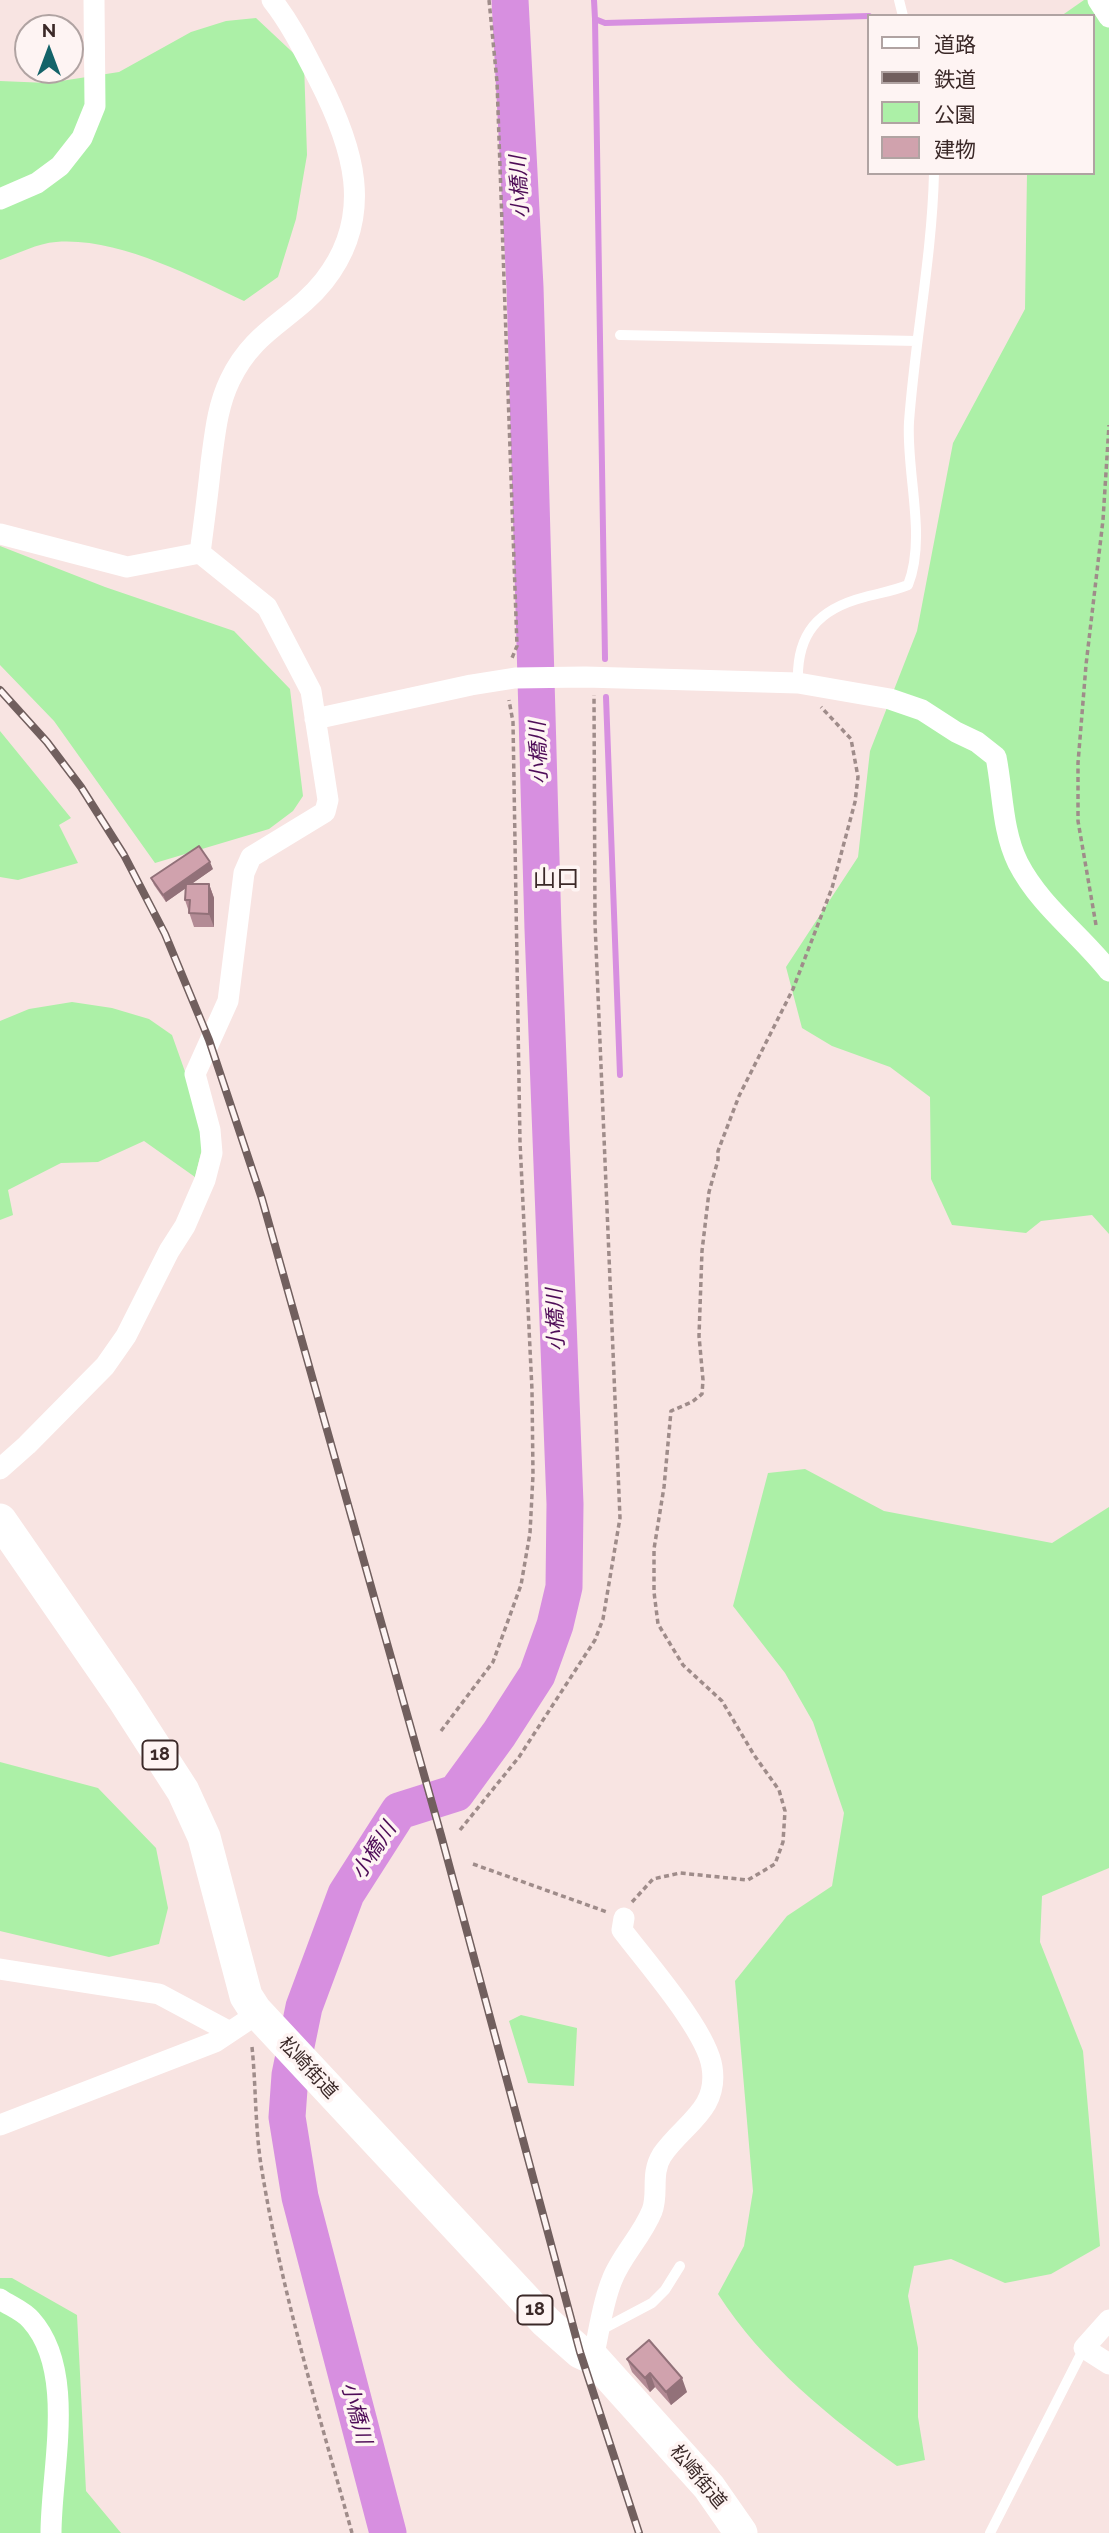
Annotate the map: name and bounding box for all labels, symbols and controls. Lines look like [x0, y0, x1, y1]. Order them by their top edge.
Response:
north arrow [14, 14, 84, 84]
legend [867, 14, 1095, 175]
text: N [42, 19, 56, 41]
text: 道路 [934, 32, 976, 57]
text: 鉄道 [934, 67, 976, 92]
text: 公園 [934, 102, 976, 127]
text: 建物 [934, 137, 976, 162]
water label: 小橋川 [506, 155, 534, 219]
water label: 小橋川 [525, 721, 553, 785]
district label: 山口 [533, 865, 579, 893]
water label: 小橋川 [542, 1288, 570, 1352]
road number: 18 [142, 1740, 178, 1770]
water label: 小橋川 [346, 1818, 402, 1884]
street label: 松崎街道 [274, 2032, 342, 2104]
road number: 18 [518, 2296, 552, 2324]
water label: 小橋川 [336, 2379, 376, 2447]
street label: 松崎街道 [665, 2441, 731, 2513]

